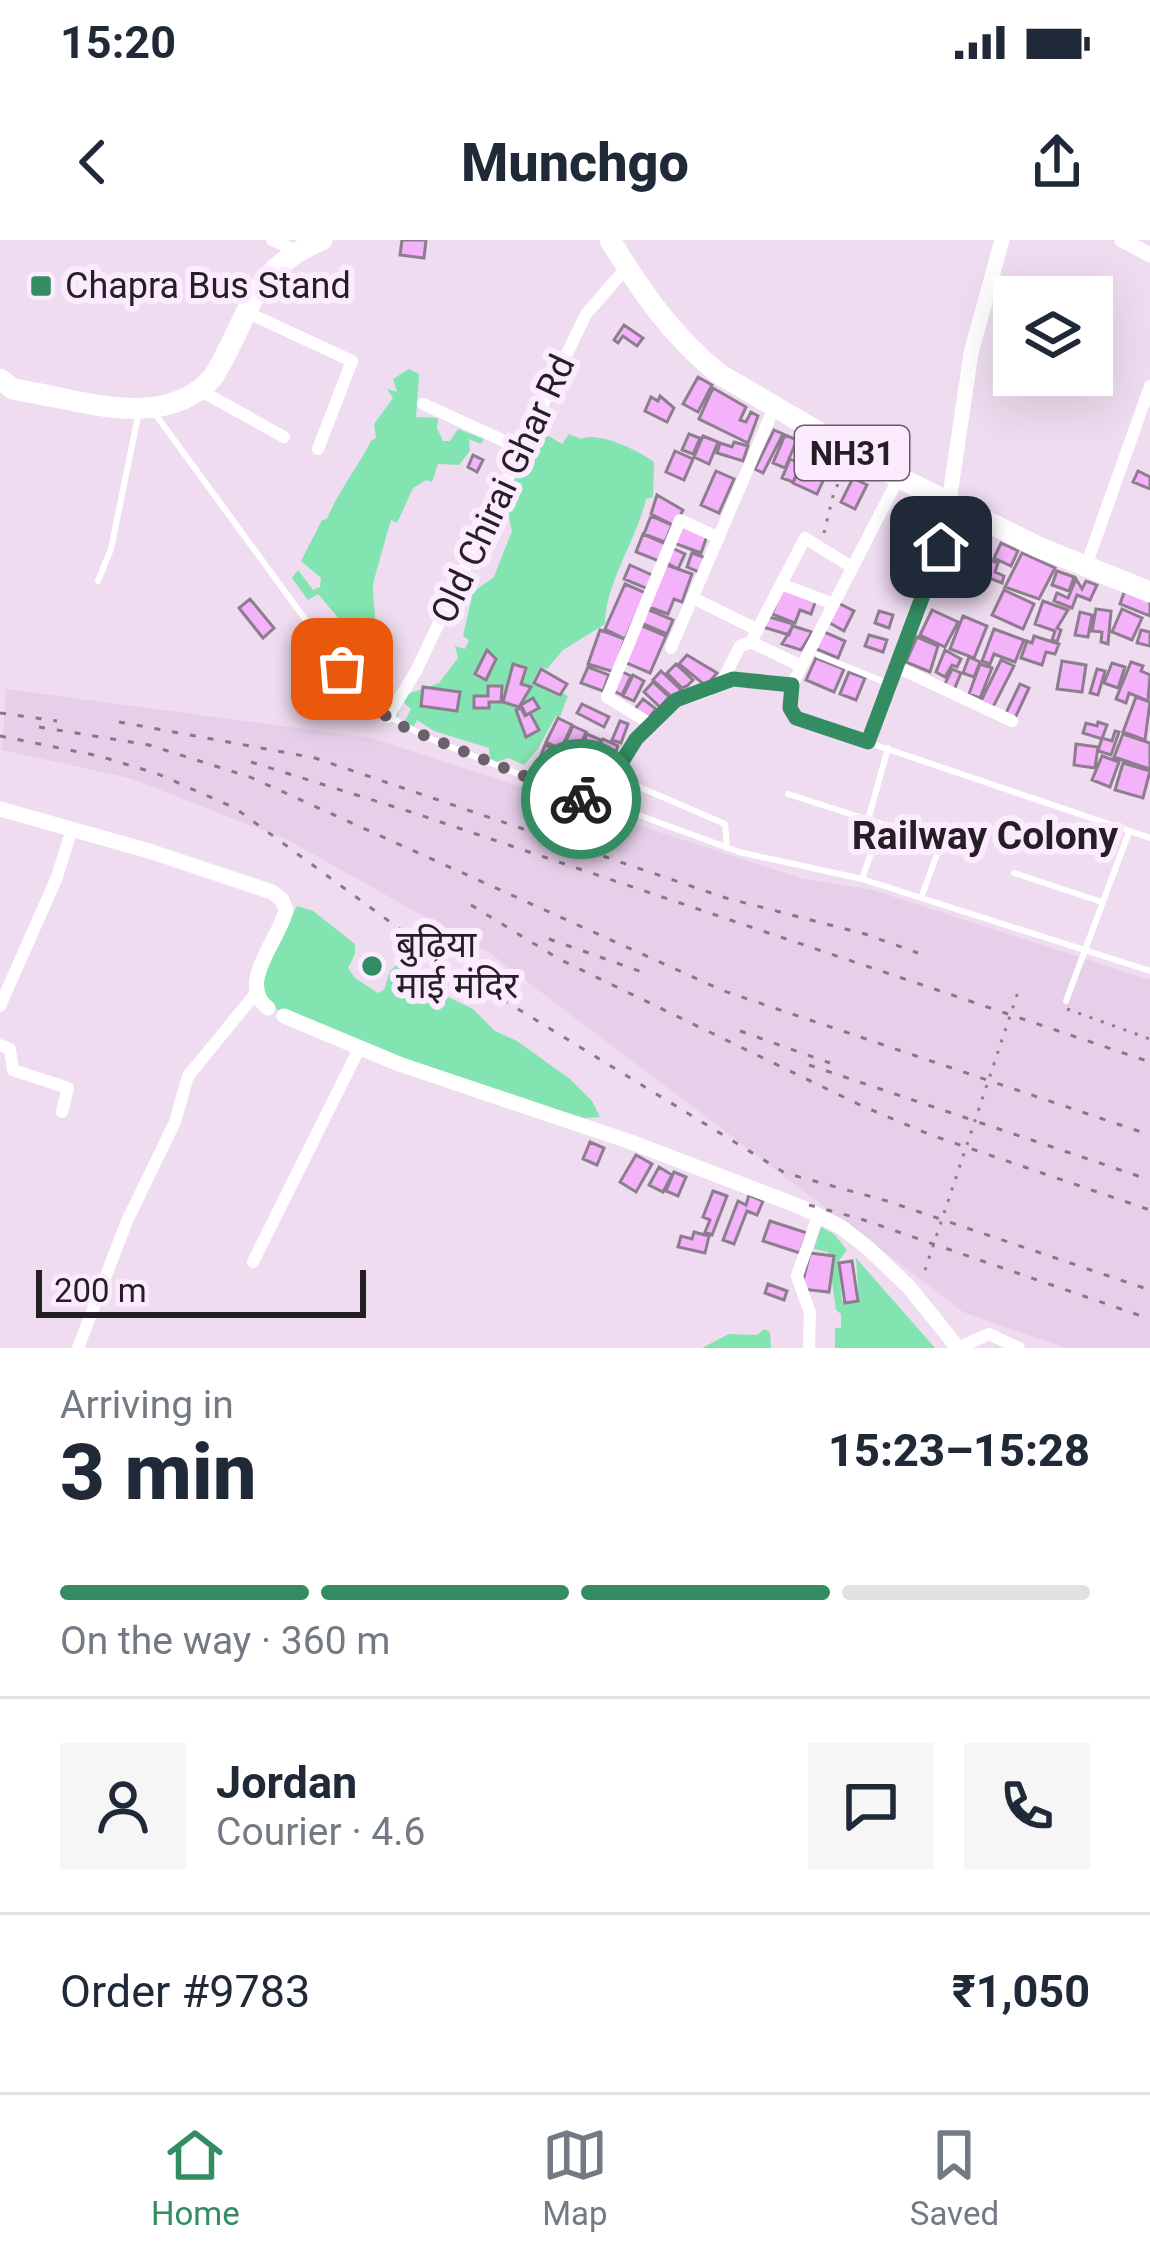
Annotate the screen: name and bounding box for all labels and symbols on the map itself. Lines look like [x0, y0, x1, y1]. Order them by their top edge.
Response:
place label: Chapra Bus Stand [65, 265, 351, 307]
marker: Chapra Bus Stand [28, 273, 54, 299]
street label: Old Chirai Ghar Rd [422, 348, 584, 630]
road number: NH31 [795, 426, 909, 480]
pin [890, 496, 992, 598]
pin [291, 618, 393, 720]
courier [521, 739, 641, 859]
district label: Railway Colony [852, 813, 1119, 859]
place label: बुढ़िया माई मंदिर [396, 924, 519, 1007]
marker: बुढ़िया माई मंदिर [359, 953, 385, 979]
scale bar [36, 1264, 366, 1317]

